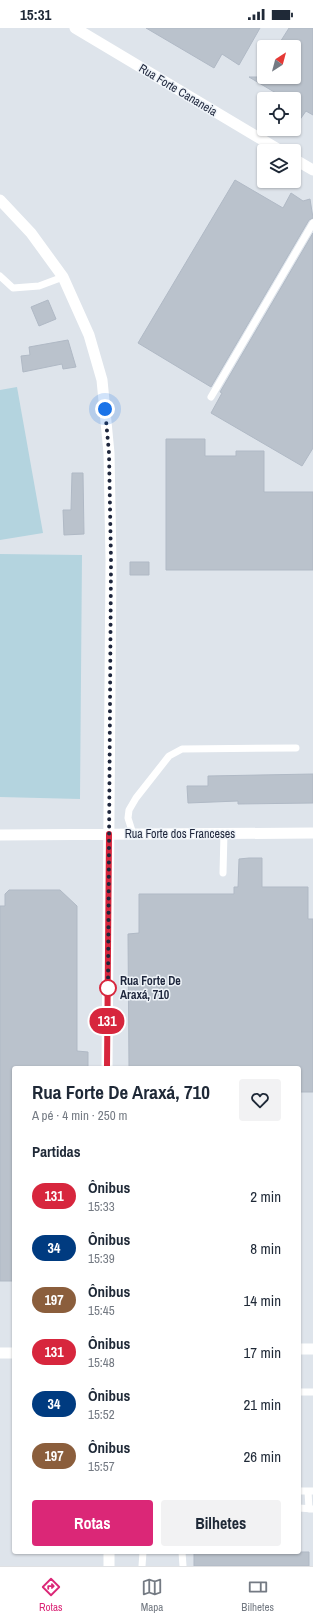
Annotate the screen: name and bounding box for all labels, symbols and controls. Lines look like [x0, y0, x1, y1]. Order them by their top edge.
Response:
text: 15:31 [20, 4, 51, 25]
north arrow [257, 40, 301, 84]
map controls [257, 40, 301, 188]
street label: Rua Forte Cananeia [136, 60, 221, 120]
button: locate [257, 92, 301, 136]
button: layers [257, 144, 301, 188]
your location [95, 399, 115, 419]
street label: Rua Forte dos Franceses [125, 826, 235, 842]
place label: Rua Forte De Araxá, 710 [120, 973, 181, 1003]
marker: Rua Forte De Araxá, 710 [99, 979, 117, 997]
line badge: 131 [84, 1008, 130, 1034]
text: 131 [97, 1012, 117, 1030]
text: Rua Forte De Araxá, 710 [32, 1079, 210, 1105]
button: heart [239, 1079, 281, 1121]
text: A pé · 4 min · 250 m [32, 1107, 127, 1124]
text: Partidas [32, 1141, 81, 1162]
text: Ônibus [88, 1177, 130, 1198]
text: 2 min [250, 1186, 281, 1207]
text: 131 [44, 1187, 64, 1205]
text: 15:33 [88, 1198, 115, 1215]
text: Ônibus [88, 1229, 130, 1250]
text: 8 min [250, 1238, 281, 1259]
text: 34 [48, 1239, 60, 1257]
text: 15:39 [88, 1250, 115, 1267]
text: Ônibus [88, 1281, 130, 1302]
text: 14 min [243, 1290, 281, 1311]
text: 197 [44, 1291, 64, 1309]
text: 15:45 [88, 1302, 115, 1319]
text: Ônibus [88, 1333, 130, 1354]
text: 17 min [243, 1342, 281, 1363]
text: 131 [44, 1343, 64, 1361]
text: 15:48 [88, 1354, 115, 1371]
text: Ônibus [88, 1385, 130, 1406]
text: 21 min [243, 1394, 281, 1415]
text: 34 [48, 1395, 60, 1413]
text: 15:52 [88, 1406, 115, 1423]
text: Ônibus [88, 1437, 130, 1458]
text: 26 min [243, 1446, 281, 1467]
text: 197 [44, 1447, 64, 1465]
text: 15:57 [88, 1458, 115, 1475]
button: Rotas [32, 1500, 153, 1546]
button: Bilhetes [161, 1500, 281, 1546]
tab: Rotas [39, 1576, 63, 1614]
tab: Mapa [141, 1576, 163, 1614]
tab: Bilhetes [241, 1576, 274, 1614]

